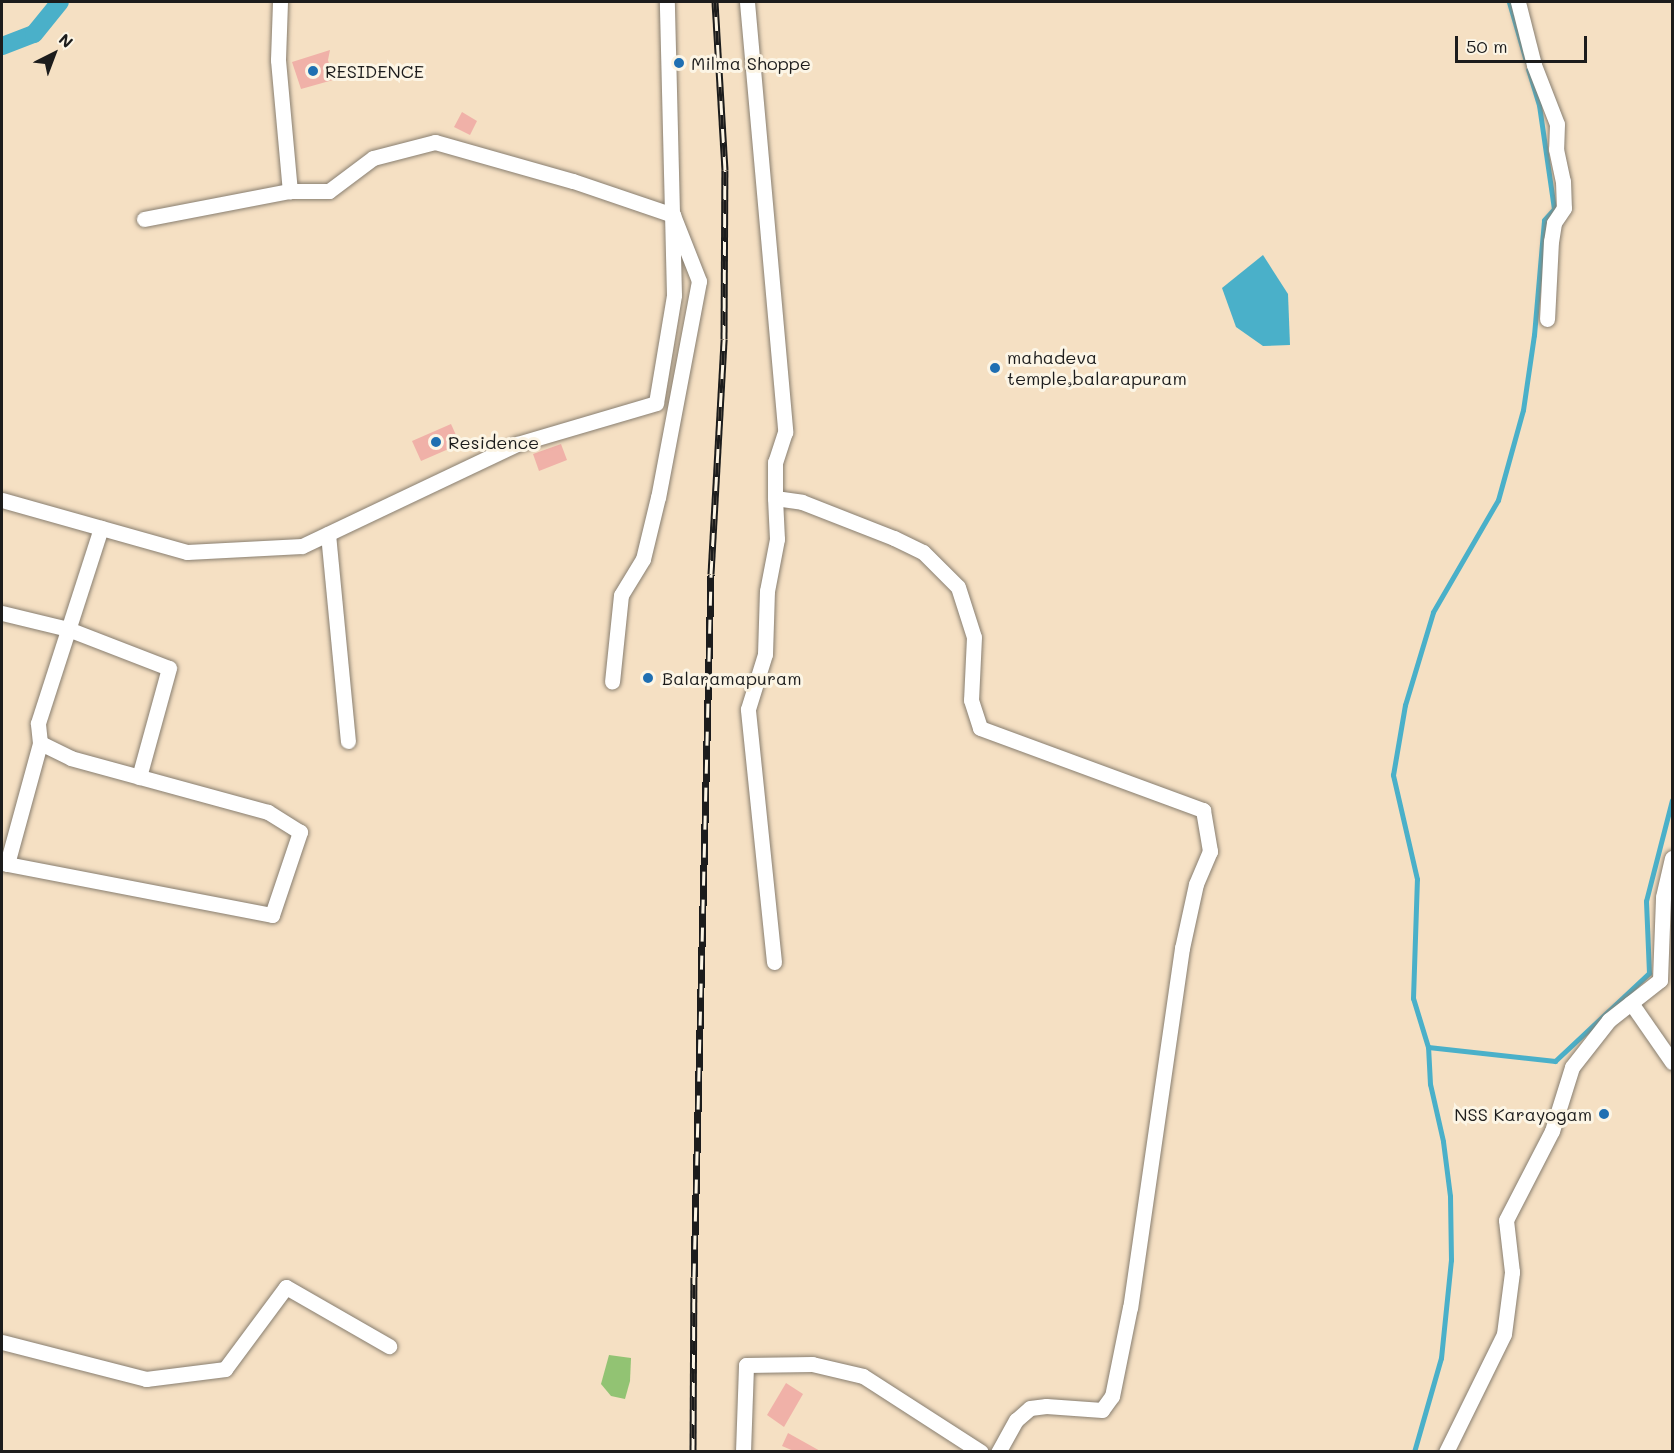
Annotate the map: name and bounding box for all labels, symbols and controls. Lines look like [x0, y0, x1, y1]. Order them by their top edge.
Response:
north arrow [24, 24, 84, 84]
scale bar [1458, 24, 1590, 62]
text: N [55, 28, 78, 52]
text: 50 m [1466, 34, 1508, 58]
place label: Milma Shoppe [691, 52, 811, 74]
marker: Milma Shoppe [672, 56, 686, 70]
place label: RESIDENCE [325, 60, 424, 82]
marker: RESIDENCE [306, 64, 320, 78]
place label: mahadeva temple,balarapuram [1007, 347, 1187, 389]
marker: mahadeva temple,balarapuram [988, 361, 1002, 375]
place label: Residence [448, 431, 539, 453]
marker: Residence [429, 435, 443, 449]
place label: Balaramapuram [662, 667, 801, 689]
marker: Balaramapuram [639, 669, 657, 687]
place label: NSS Karayogam [1454, 1103, 1592, 1125]
marker: NSS Karayogam [1597, 1107, 1611, 1121]

